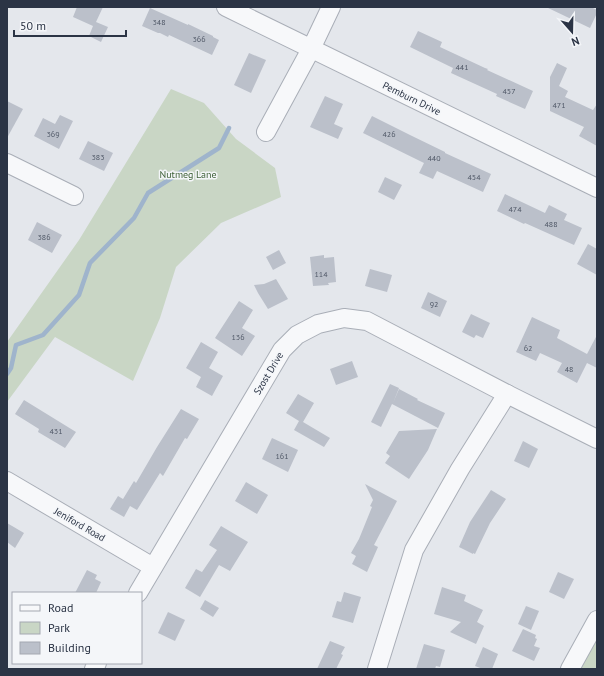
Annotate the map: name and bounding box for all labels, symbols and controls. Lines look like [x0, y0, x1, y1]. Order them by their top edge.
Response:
scale bar [14, 12, 126, 38]
north arrow [552, 12, 592, 52]
house number: 348 [152, 17, 166, 27]
text: 50 m [20, 18, 46, 33]
house number: 366 [192, 34, 206, 44]
text: N [570, 34, 581, 49]
house number: 441 [455, 62, 469, 72]
street label: Pemburn Drive [381, 79, 443, 118]
house number: 457 [502, 86, 516, 96]
house number: 471 [552, 100, 566, 110]
house number: 369 [46, 129, 60, 139]
house number: 426 [382, 129, 396, 139]
house number: 383 [91, 152, 105, 162]
house number: 440 [427, 153, 441, 163]
park label: Nutmeg Lane [159, 168, 217, 181]
house number: 454 [467, 172, 481, 182]
house number: 474 [508, 204, 522, 214]
house number: 488 [544, 219, 558, 229]
house number: 386 [37, 232, 51, 242]
house number: 114 [314, 269, 328, 279]
house number: 92 [430, 299, 438, 309]
house number: 136 [231, 332, 245, 342]
house number: 62 [524, 343, 532, 353]
street label: Szost Drive [251, 349, 286, 397]
house number: 48 [565, 364, 573, 374]
house number: 431 [49, 426, 63, 436]
house number: 161 [275, 451, 289, 461]
street label: Jeniford Road [51, 504, 108, 544]
legend [12, 592, 142, 664]
text: Road [48, 600, 73, 615]
text: Park [48, 620, 70, 635]
text: Building [48, 640, 91, 655]

